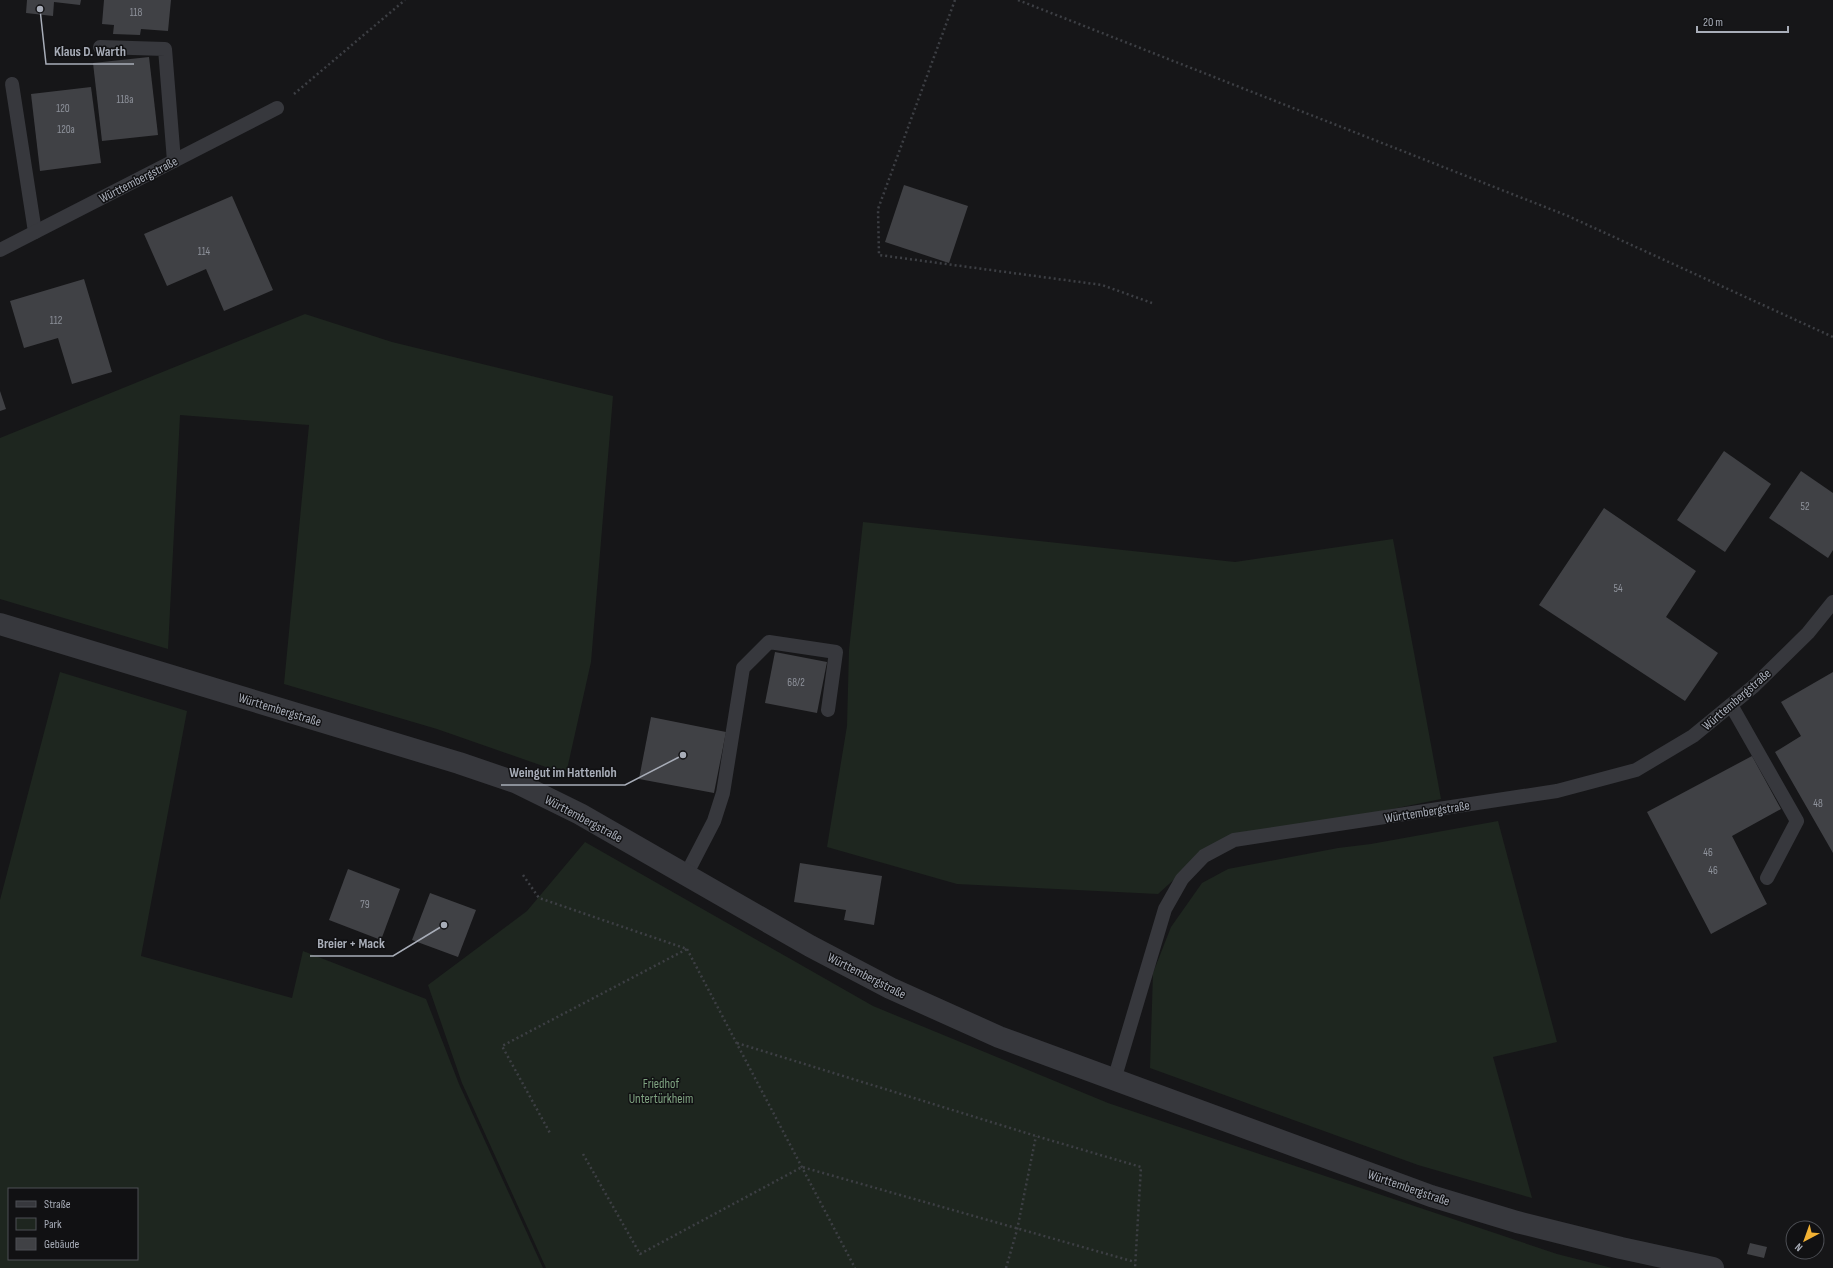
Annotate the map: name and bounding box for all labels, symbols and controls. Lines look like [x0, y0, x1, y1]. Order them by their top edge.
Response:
house number: 118 [130, 6, 142, 19]
scale bar [1697, 8, 1788, 34]
text: 20 m [1703, 15, 1723, 30]
callout: Klaus D. Warth [46, 38, 134, 64]
text: Klaus D. Warth [54, 43, 126, 60]
house number: 118a [117, 93, 133, 106]
house number: 120 [56, 102, 70, 115]
house number: 120a [57, 123, 75, 136]
street label: Württembergstraße [96, 153, 180, 207]
house number: 114 [198, 245, 211, 258]
house number: 112 [50, 314, 63, 327]
house number: 52 [1801, 500, 1810, 513]
house number: 54 [1613, 582, 1623, 595]
street label: Württembergstraße [1699, 665, 1774, 734]
house number: 68/2 [787, 676, 805, 689]
street label: Württembergstraße [236, 690, 323, 730]
callout: Weingut im Hattenloh [501, 759, 625, 785]
text: Weingut im Hattenloh [509, 764, 617, 781]
street label: Württembergstraße [542, 792, 625, 846]
street label: Württembergstraße [1383, 797, 1471, 827]
house number: 48 [1813, 797, 1823, 810]
house number: 46 [1703, 846, 1713, 859]
house number: 46 [1708, 864, 1718, 877]
house number: 79 [360, 898, 370, 911]
callout: Breier + Mack [310, 930, 393, 956]
text: Breier + Mack [317, 935, 385, 952]
street label: Württembergstraße [825, 949, 909, 1003]
park label: Friedhof Untertürkheim [629, 1076, 693, 1107]
street label: Württembergstraße [1365, 1166, 1452, 1210]
legend [8, 1188, 138, 1260]
text: Straße [44, 1197, 71, 1212]
text: Park [44, 1217, 62, 1232]
north arrow [1785, 1220, 1825, 1260]
text: Gebäude [44, 1237, 79, 1252]
text: N [1792, 1240, 1805, 1254]

